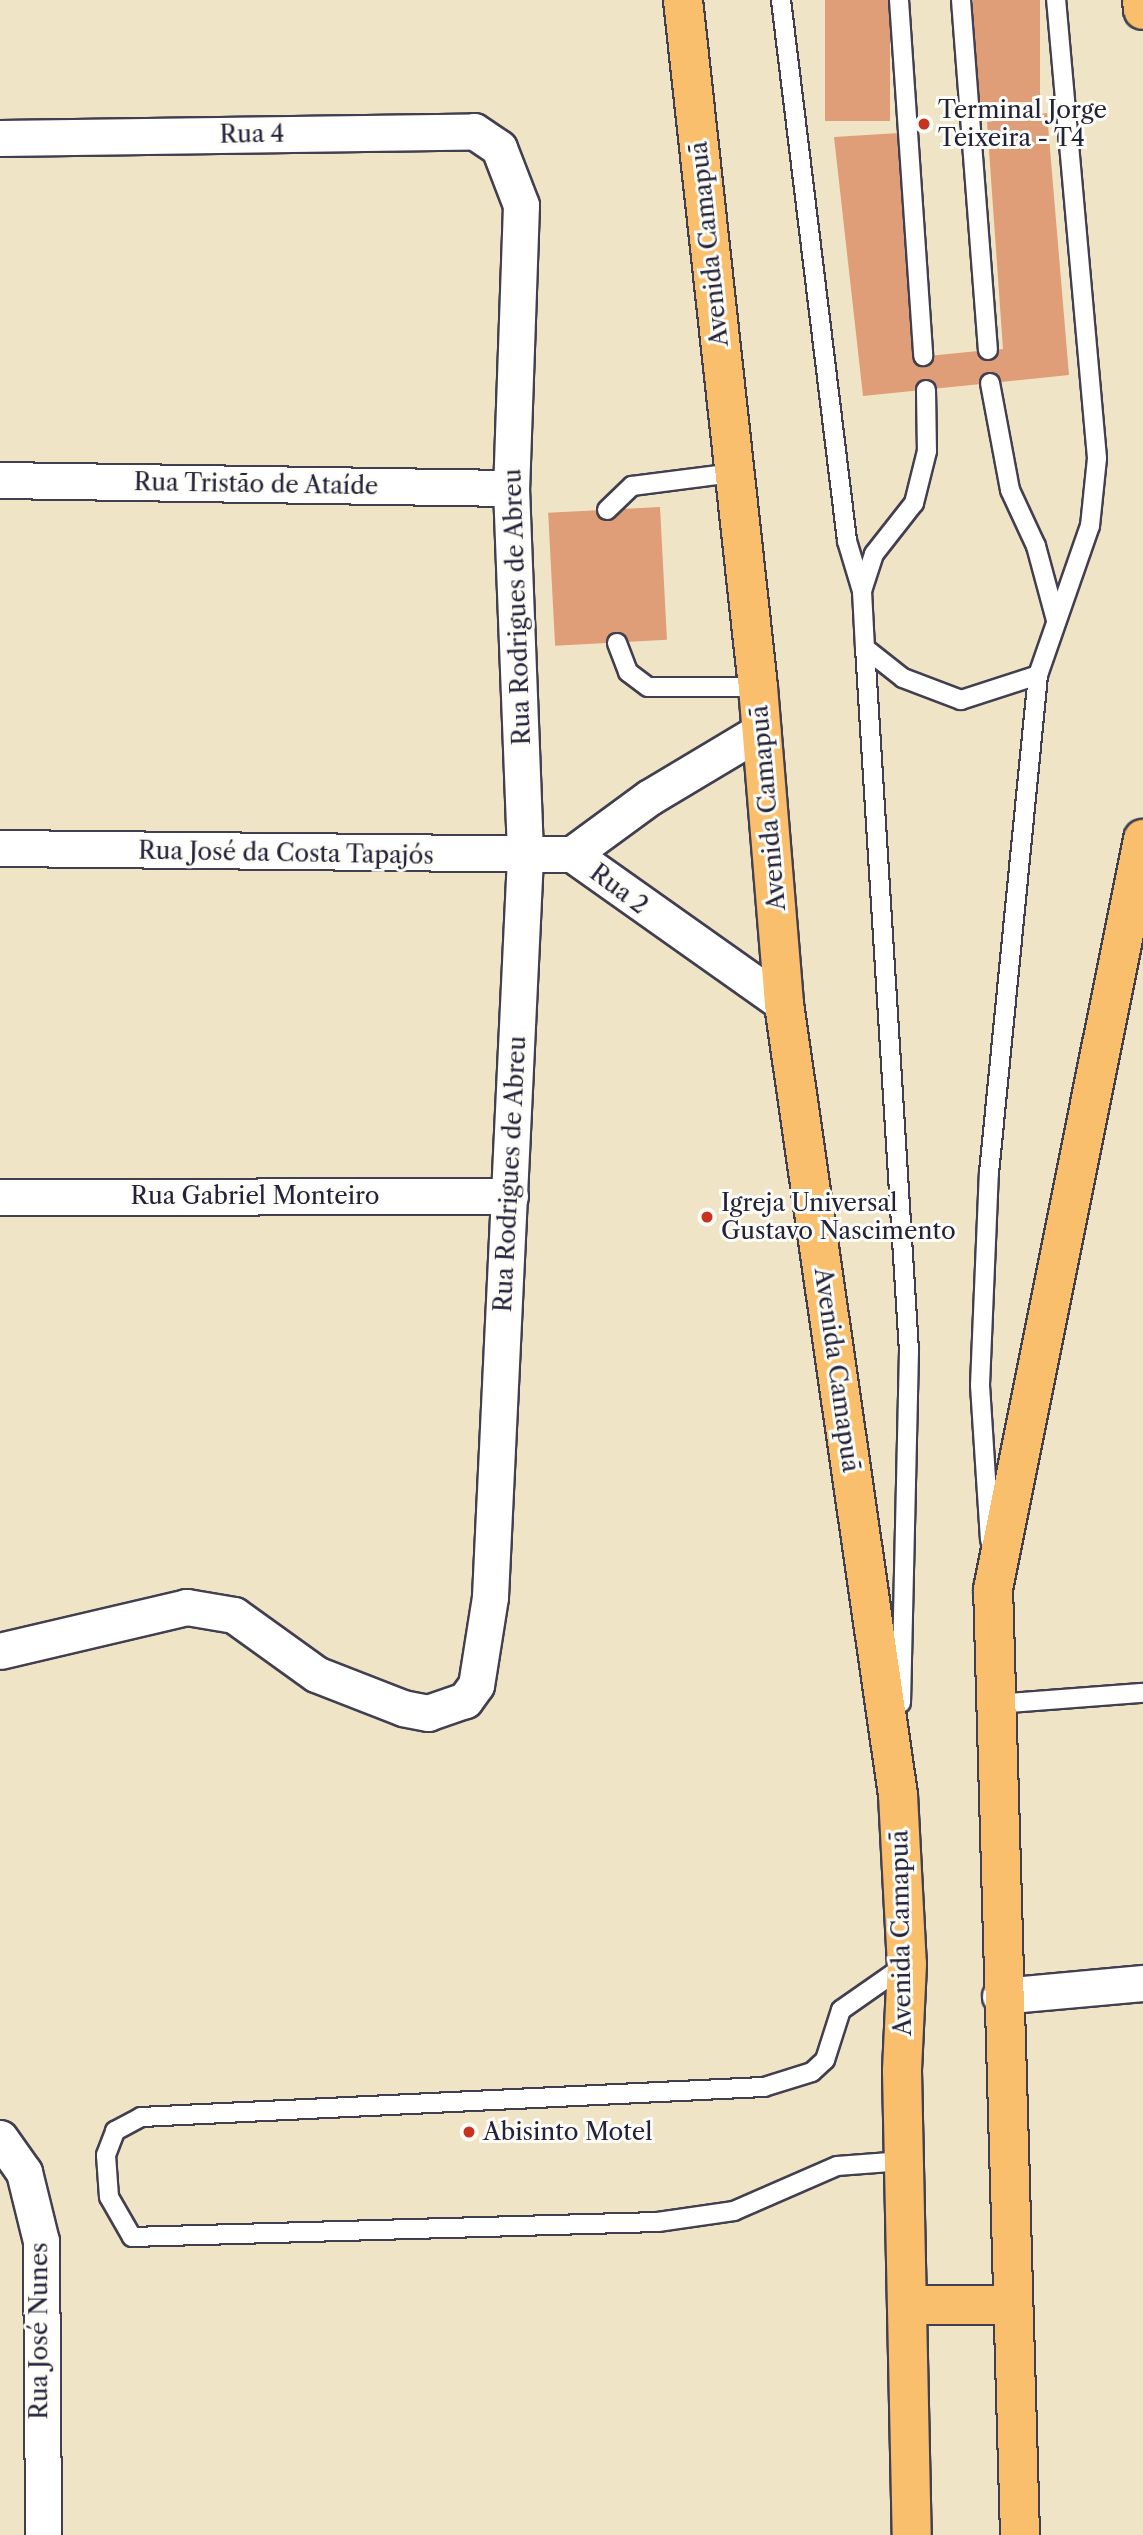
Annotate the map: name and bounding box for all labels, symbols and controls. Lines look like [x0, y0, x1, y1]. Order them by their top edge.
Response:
place label: Terminal Jorge Teixeira - T4 [938, 96, 1107, 152]
marker: Terminal Jorge Teixeira - T4 [916, 116, 932, 132]
street label: Rua 4 [219, 119, 285, 149]
street label: Avenida Camapuã [684, 140, 734, 348]
street label: Rua Tristão de Ataíde [133, 467, 379, 501]
street label: Rua Rodrigues de Abreu [498, 468, 536, 746]
street label: Avenida Camapuã [745, 704, 791, 912]
street label: Rua José da Costa Tapajós [137, 836, 435, 870]
street label: Rua 2 [584, 858, 654, 920]
street label: Rua Rodrigues de Abreu [488, 1034, 532, 1314]
street label: Rua Gabriel Monteiro [130, 1182, 380, 1210]
place label: Igreja Universal Gustavo Nascimento [721, 1189, 956, 1245]
marker: Igreja Universal Gustavo Nascimento [699, 1209, 715, 1225]
street label: Avenida Camapuã [808, 1266, 866, 1474]
street label: Avenida Camapuã [885, 1830, 917, 2036]
place label: Abisinto Motel [483, 2118, 652, 2146]
marker: Abisinto Motel [461, 2124, 477, 2140]
street label: Rua José Nunes [25, 2242, 53, 2420]

